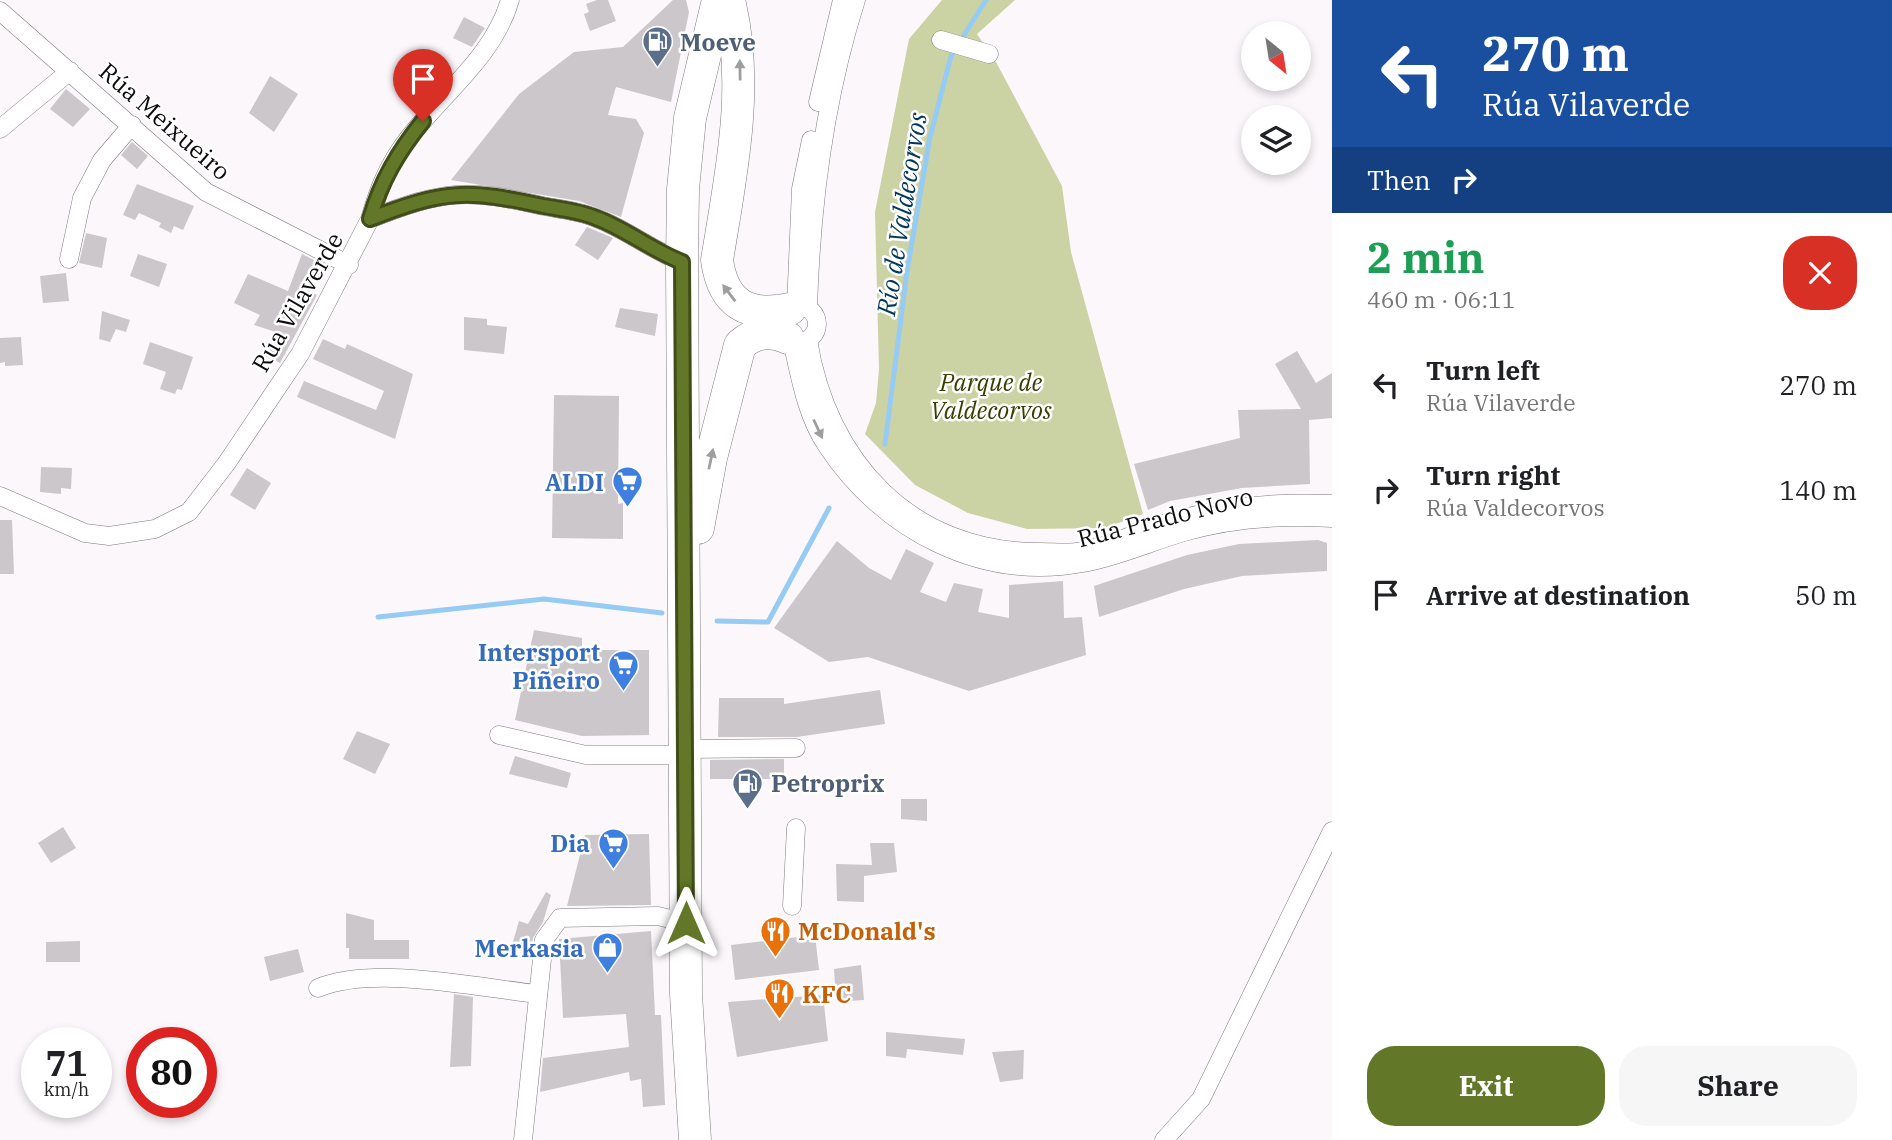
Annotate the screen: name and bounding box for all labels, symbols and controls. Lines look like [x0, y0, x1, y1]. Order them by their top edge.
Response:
north arrow [1241, 21, 1311, 91]
map controls [1241, 21, 1311, 175]
text: 270 m [1482, 21, 1629, 84]
fuel station icon: Moeve [640, 25, 674, 69]
place label: Moeve [680, 26, 756, 58]
icon: left [1367, 28, 1458, 119]
pin [393, 49, 453, 121]
street label: Rúa Meixueiro [93, 55, 237, 187]
one-way arrow [734, 59, 746, 81]
icon: arrive [404, 60, 442, 98]
text: Rúa Vilaverde [1482, 83, 1690, 125]
button: layers [1241, 105, 1311, 175]
water label: Río de Valdecorvos [868, 110, 934, 319]
icon: right [1445, 161, 1483, 199]
text: Then [1367, 163, 1431, 197]
street label: Rúa Vilaverde [244, 226, 350, 378]
text: 2 min [1367, 230, 1485, 285]
button: close [1783, 236, 1857, 310]
one-way arrow [722, 283, 736, 302]
text: 460 m · 06:11 [1367, 284, 1516, 314]
text: Turn left [1426, 353, 1540, 387]
park label: Parque de Valdecorvos [930, 366, 1052, 426]
icon: left [1367, 366, 1405, 404]
text: 270 m [1779, 368, 1857, 402]
text: Rúa Vilaverde [1426, 387, 1576, 417]
one-way arrow [813, 419, 824, 439]
one-way arrow [705, 448, 716, 470]
text: Turn right [1426, 458, 1560, 492]
supermarket icon: ALDI [610, 465, 644, 509]
place label: ALDI [545, 466, 604, 498]
icon: right [1367, 471, 1405, 509]
text: 140 m [1779, 473, 1857, 507]
street label: Rúa Prado Novo [1074, 480, 1256, 554]
text: Rúa Valdecorvos [1426, 492, 1605, 522]
icon: arrive [1367, 576, 1405, 614]
text: Arrive at destination [1426, 578, 1690, 612]
text: 50 m [1795, 578, 1857, 612]
place label: Intersport Piñeiro [478, 636, 600, 696]
supermarket icon: Intersport Piñeiro [606, 649, 640, 693]
fuel station icon: Petroprix [731, 766, 765, 810]
place label: Petroprix [771, 767, 884, 799]
supermarket icon: Dia [596, 826, 630, 870]
place label: Dia [550, 827, 590, 859]
position arrow [649, 886, 723, 960]
restaurant icon: McDonald's [758, 914, 792, 958]
place label: McDonald's [798, 915, 936, 947]
shop icon: Merkasia [590, 931, 624, 975]
place label: Merkasia [475, 932, 584, 964]
restaurant icon: KFC [762, 977, 796, 1021]
place label: KFC [802, 978, 851, 1010]
speed limit sign: 80 [126, 1027, 217, 1118]
text: 71 [45, 1040, 88, 1086]
button: Exit [1367, 1046, 1605, 1126]
button: Share [1619, 1046, 1857, 1126]
text: km/h [44, 1078, 89, 1101]

